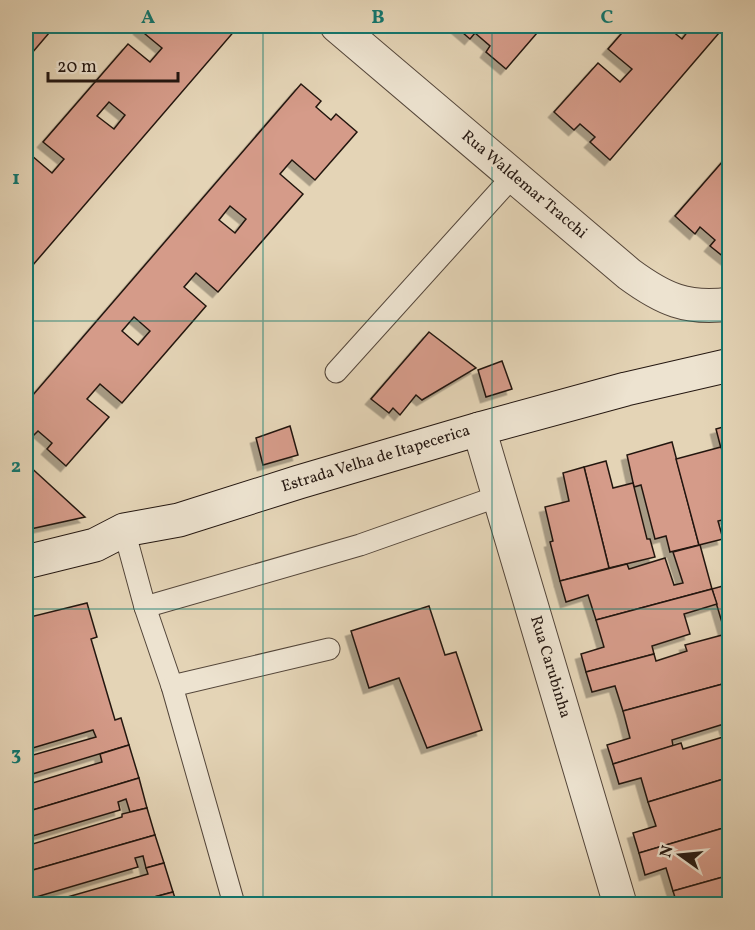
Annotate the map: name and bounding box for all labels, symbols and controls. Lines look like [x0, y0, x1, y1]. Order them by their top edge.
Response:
text: A [141, 4, 155, 32]
text: B [371, 4, 385, 32]
text: C [601, 4, 614, 32]
scale bar [48, 45, 178, 83]
text: 20 m [57, 55, 97, 80]
street label: Rua Waldemar Tracchi [456, 126, 592, 244]
text: 1 [12, 165, 20, 193]
street label: Estrada Velha de Itapecerica [279, 420, 473, 498]
text: 2 [11, 453, 21, 481]
street label: Rua Carubinha [524, 613, 576, 721]
text: 3 [11, 741, 21, 769]
north arrow [650, 825, 710, 885]
text: N [655, 843, 680, 860]

